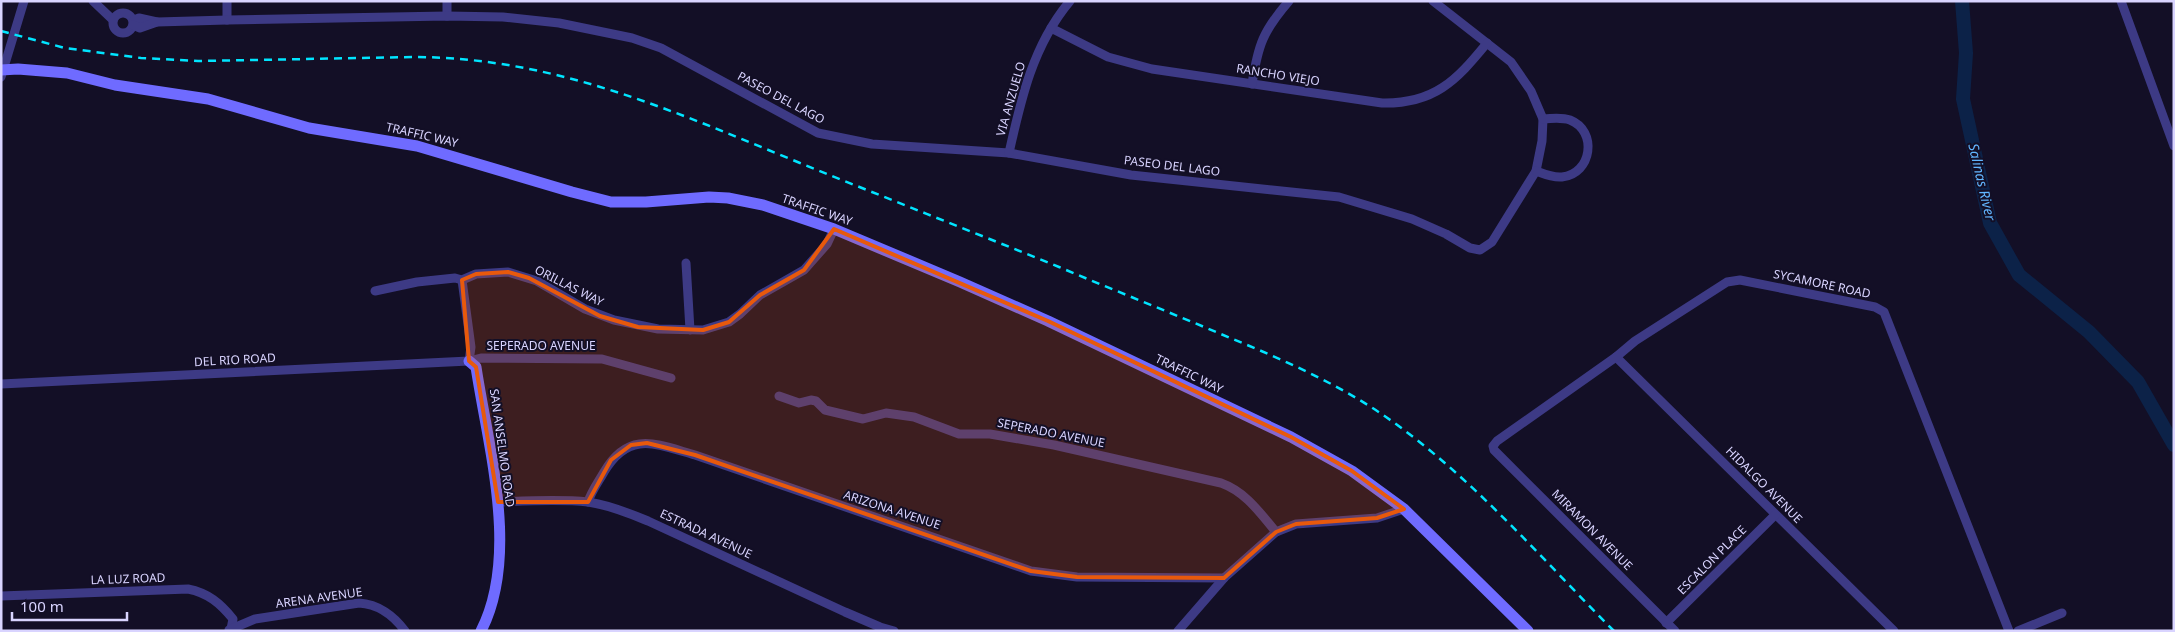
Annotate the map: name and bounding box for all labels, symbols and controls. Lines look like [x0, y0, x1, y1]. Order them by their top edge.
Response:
street label: RANCHO VIEJO [1235, 59, 1321, 90]
street label: VIA ANZUELO [992, 60, 1029, 138]
street label: PASEO DEL LAGO [735, 67, 828, 128]
street label: TRAFFIC WAY [384, 118, 460, 151]
water label: Salinas River [1964, 141, 2001, 223]
street label: PASEO DEL LAGO [1123, 151, 1221, 180]
street label: TRAFFIC WAY [780, 190, 855, 230]
street label: ORILLAS WAY [532, 261, 607, 310]
street label: SYCAMORE ROAD [1772, 265, 1872, 302]
street label: SEPERADO AVENUE [486, 337, 596, 354]
street label: DEL RIO ROAD [194, 349, 277, 370]
street label: TRAFFIC WAY [1152, 350, 1226, 397]
street label: SAN ANSELMO ROAD [486, 388, 519, 508]
street label: SEPERADO AVENUE [996, 414, 1106, 451]
street label: HIDALGO AVENUE [1722, 443, 1806, 527]
street label: MIRAMON AVENUE [1548, 485, 1637, 574]
street label: ARIZONA AVENUE [842, 486, 943, 533]
street label: ESTRADA AVENUE [657, 505, 755, 562]
street label: ESCALON PLACE [1673, 521, 1750, 598]
street label: LA LUZ ROAD [90, 569, 166, 588]
street label: ARENA AVENUE [275, 583, 363, 612]
scale bar [12, 590, 128, 622]
text: 100 m [20, 596, 64, 616]

